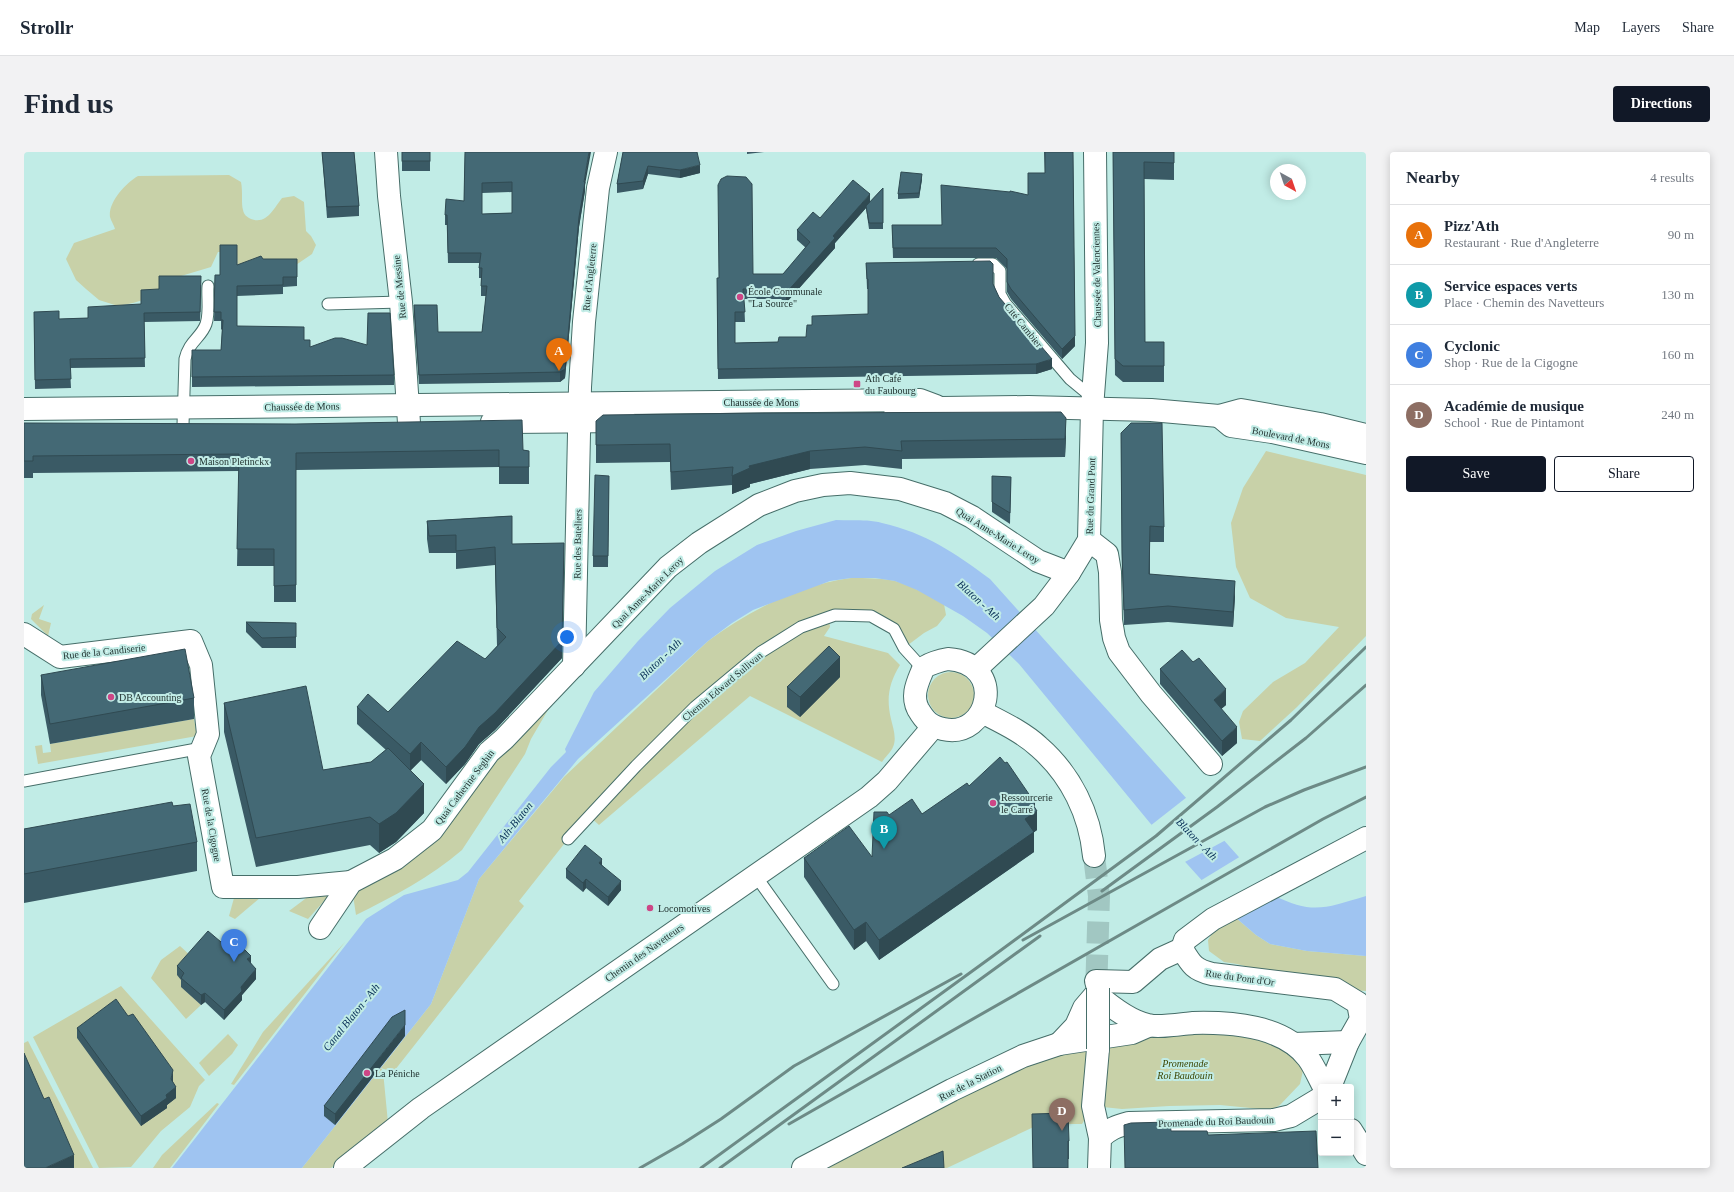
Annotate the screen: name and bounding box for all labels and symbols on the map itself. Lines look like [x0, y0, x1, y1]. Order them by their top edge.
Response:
north arrow [1270, 164, 1306, 200]
street label: Chaussée de Valenciennes [1090, 222, 1103, 327]
street label: Rue d'Angleterre [580, 242, 599, 312]
street label: Rue de Messine [391, 254, 408, 319]
place label: École Communale "La Source" [748, 286, 823, 309]
marker: École Communale "La Source" [735, 292, 745, 302]
street label: Cité Cambier [1002, 301, 1045, 350]
pin: A [546, 338, 572, 371]
place label: Ath Café du Faubourg [865, 373, 916, 396]
marker: Ath Café du Faubourg [852, 379, 862, 389]
street label: Chaussée de Mons [724, 397, 799, 408]
street label: Chaussée de Mons [264, 400, 340, 413]
street label: Boulevard de Mons [1251, 425, 1331, 450]
marker: Maison Pletinckx [186, 456, 196, 466]
place label: Maison Pletinckx [199, 456, 269, 467]
street label: Rue du Grand Pont [1084, 457, 1097, 535]
street label: Quai Anne-Marie Leroy [954, 505, 1042, 566]
street label: Rue des Bateliers [571, 509, 584, 579]
street label: Quai Anne-Marie Leroy [609, 554, 685, 630]
water label: Blaton - Ath [955, 578, 1003, 623]
your location [557, 627, 577, 647]
water label: Blaton - Ath [637, 636, 684, 682]
street label: Rue de la Candiserie [62, 642, 146, 661]
street label: Chemin Edward Sullivan [680, 650, 765, 723]
marker: DB Accounting [106, 692, 116, 702]
place label: DB Accounting [119, 692, 182, 703]
street label: Quai Catherine Seghin [433, 748, 496, 827]
street label: Rue de la Cigogne [200, 788, 223, 863]
place label: Ressourcerie le Carré [1001, 792, 1053, 815]
marker: Ressourcerie le Carré [988, 798, 998, 808]
water label: Ath-Blaton [495, 799, 535, 845]
pin: B [871, 816, 897, 849]
water label: Blaton - Ath [1174, 816, 1220, 863]
marker: Locomotives [645, 903, 655, 913]
place label: Locomotives [658, 903, 710, 914]
street label: Chemin des Navetteurs [603, 921, 686, 984]
pin: C [221, 929, 247, 962]
street label: Rue du Pont d'Or [1205, 967, 1276, 988]
water label: Canal Blaton - Ath [320, 981, 382, 1053]
park label: Promenade Roi Baudouin [1156, 1058, 1213, 1081]
street label: Rue de la Station [937, 1062, 1003, 1103]
marker: La Péniche [362, 1068, 372, 1078]
place label: La Péniche [375, 1068, 420, 1079]
pin: D [1049, 1098, 1075, 1131]
street label: Promenade du Roi Baudouin [1158, 1114, 1274, 1129]

